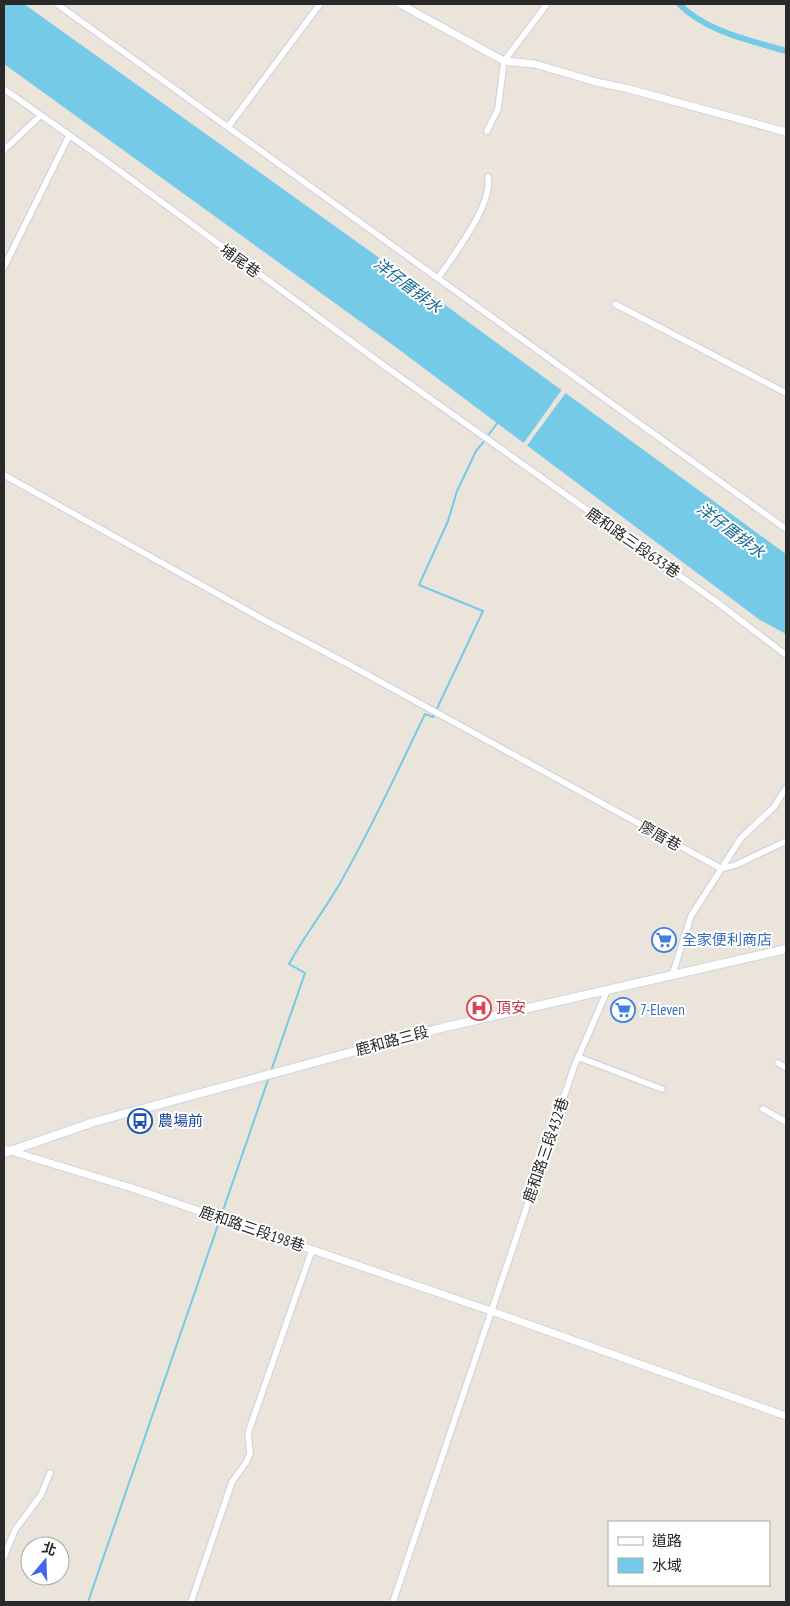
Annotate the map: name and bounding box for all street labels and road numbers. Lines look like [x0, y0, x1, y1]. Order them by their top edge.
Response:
street label: 埔尾巷 [217, 240, 264, 282]
street label: 鹿和路三段633巷 [583, 503, 684, 582]
street label: 廖厝巷 [636, 816, 685, 855]
street label: 鹿和路三段 [353, 1022, 431, 1059]
street label: 鹿和路三段432巷 [519, 1095, 572, 1205]
street label: 鹿和路三段198巷 [197, 1202, 307, 1255]

